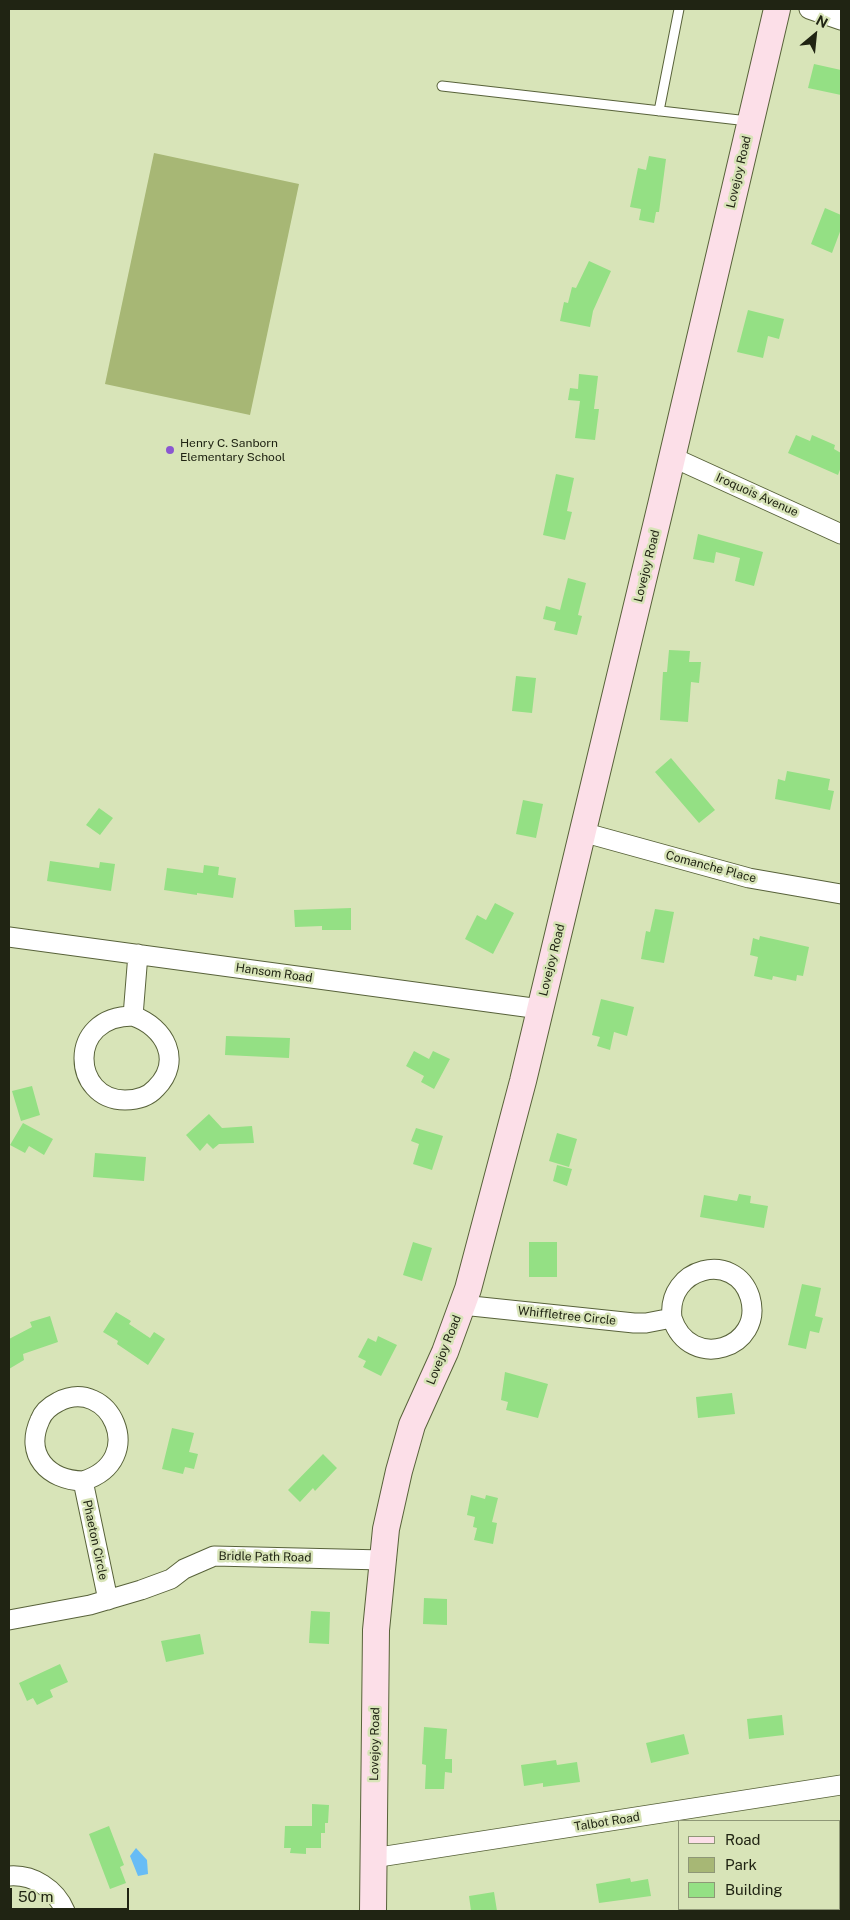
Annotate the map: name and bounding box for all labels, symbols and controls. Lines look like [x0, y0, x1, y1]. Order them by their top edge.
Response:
north arrow [790, 10, 840, 60]
text: N [813, 12, 831, 31]
street label: Lovejoy Road [724, 134, 754, 210]
place label: Henry C. Sanborn Elementary School [180, 436, 285, 464]
marker: Henry C. Sanborn Elementary School [164, 444, 176, 456]
street label: Iroquois Avenue [713, 470, 801, 520]
street label: Lovejoy Road [631, 529, 663, 603]
street label: Comanche Place [664, 848, 758, 886]
street label: Lovejoy Road [536, 923, 568, 997]
street label: Hansom Road [235, 960, 313, 986]
street label: Whiffletree Circle [517, 1304, 617, 1328]
street label: Lovejoy Road [424, 1313, 464, 1387]
street label: Phaeton Circle [80, 1499, 110, 1581]
street label: Bridle Path Road [218, 1549, 312, 1565]
street label: Lovejoy Road [367, 1707, 383, 1781]
street label: Talbot Road [573, 1810, 641, 1834]
legend [678, 1820, 840, 1910]
text: Road [725, 1831, 761, 1848]
text: Park [725, 1856, 757, 1873]
scale bar [12, 1878, 131, 1910]
text: Building [725, 1881, 783, 1898]
text: 50 m [18, 1888, 53, 1905]

